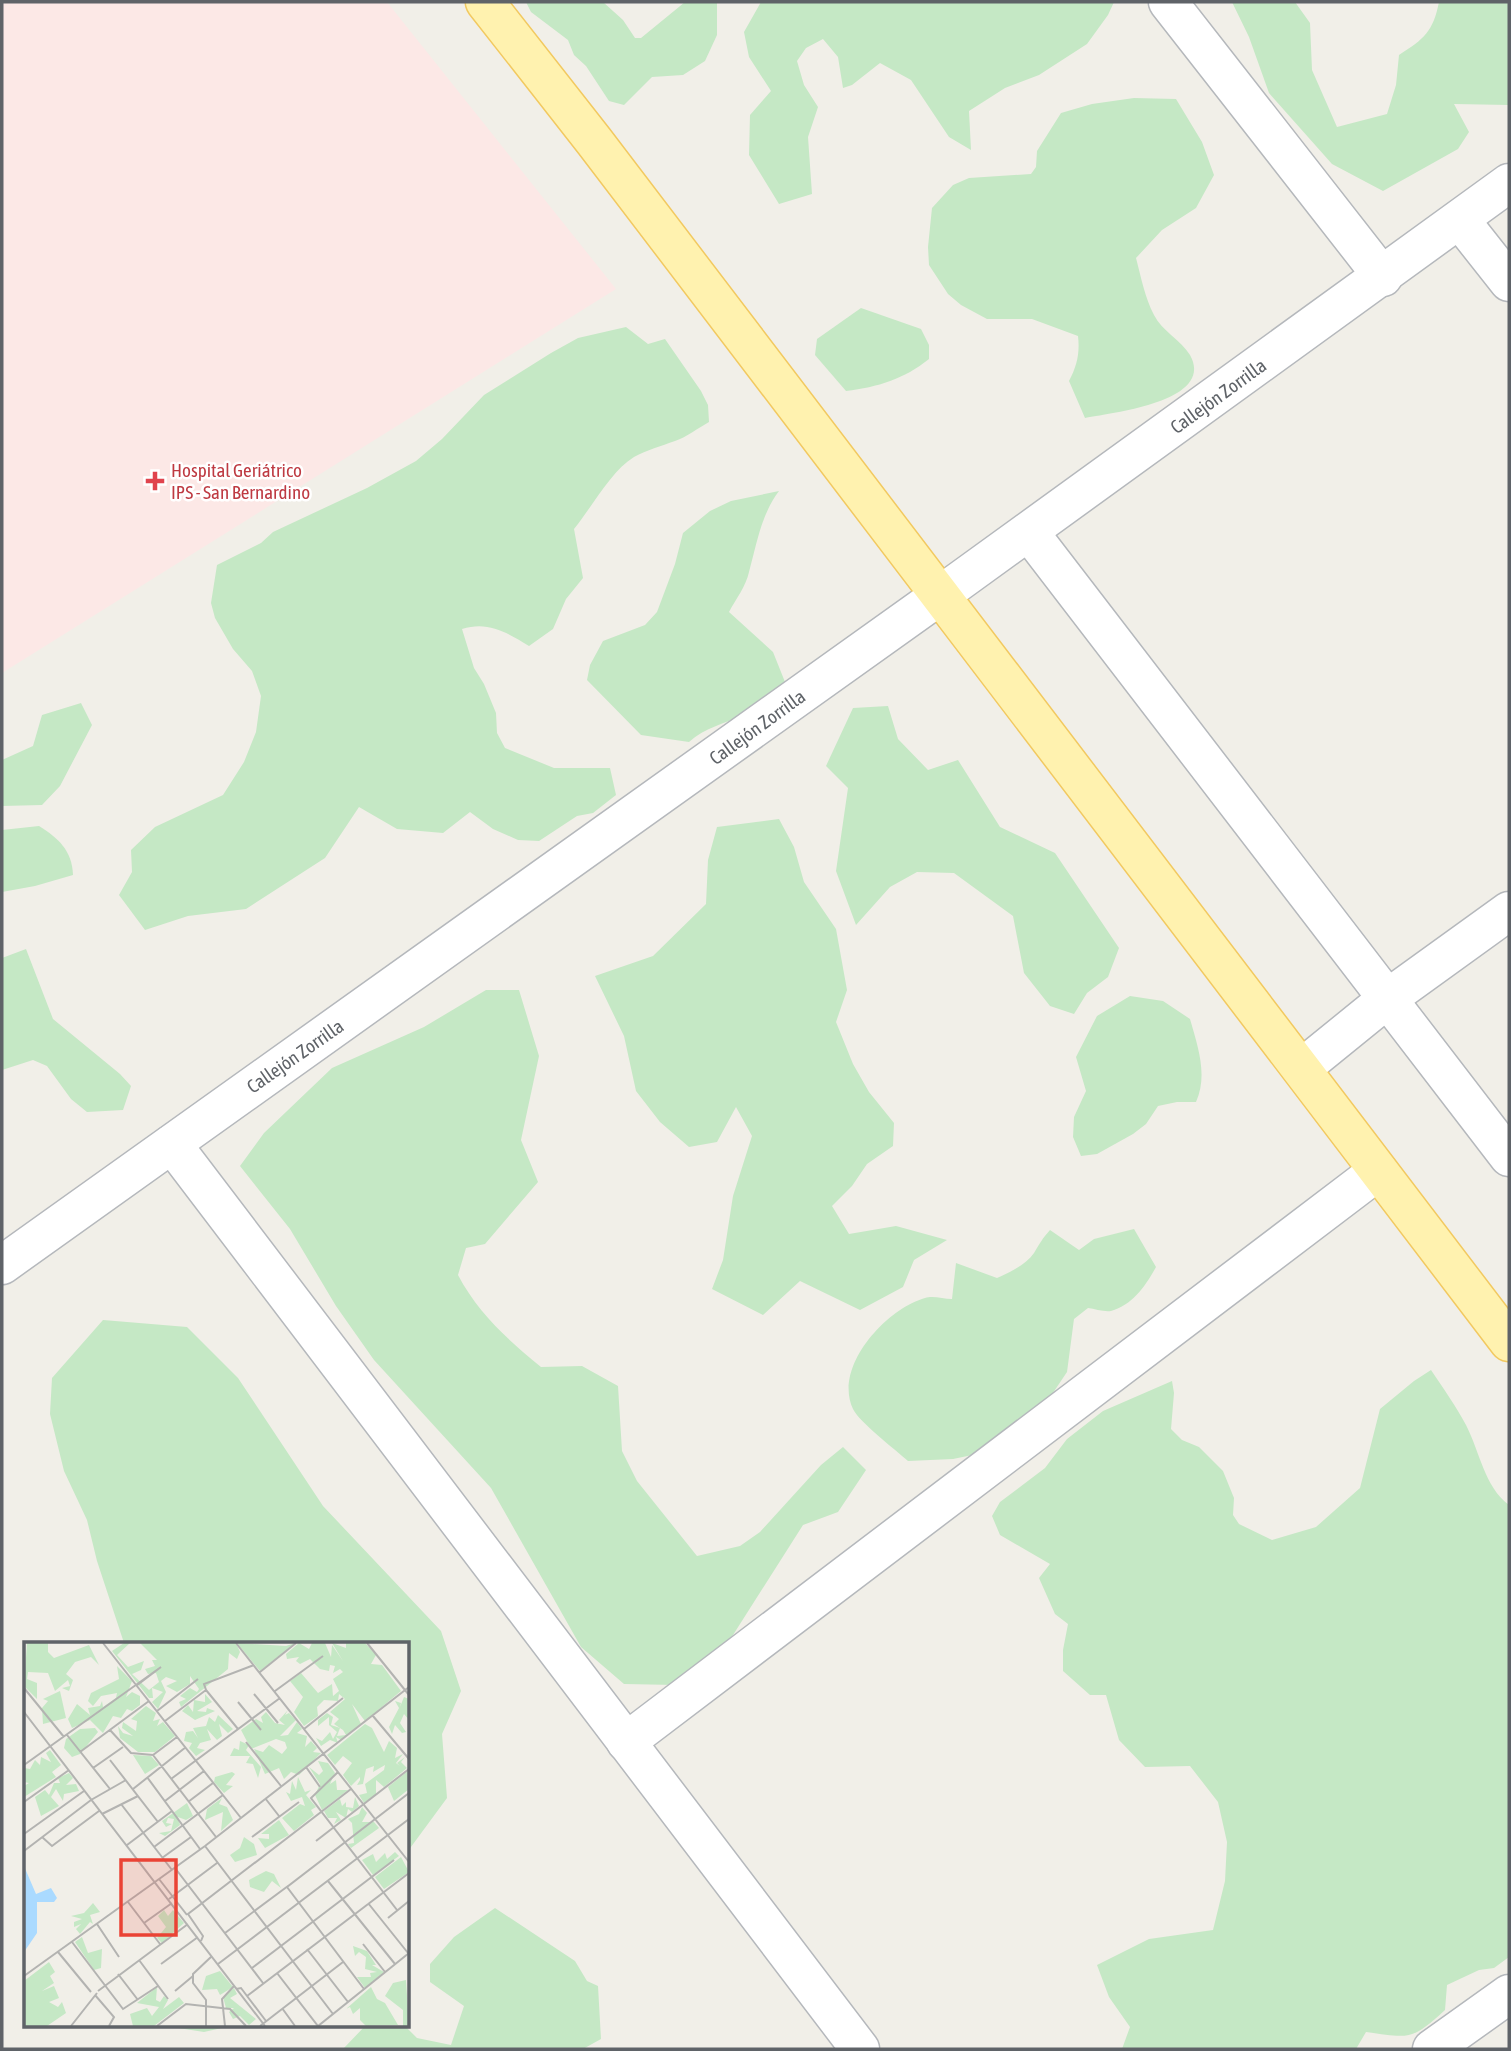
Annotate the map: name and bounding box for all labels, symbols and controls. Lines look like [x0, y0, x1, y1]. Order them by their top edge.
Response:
street label: Callejón Zorrilla [1166, 354, 1270, 438]
place label: Hospital Geriátrico IPS - San Bernardino [171, 459, 310, 503]
marker: Hospital Geriátrico IPS - San Bernardino [145, 471, 165, 491]
street label: Callejón Zorrilla [705, 685, 809, 769]
street label: Callejón Zorrilla [242, 1015, 348, 1097]
inset map [24, 1642, 410, 2026]

